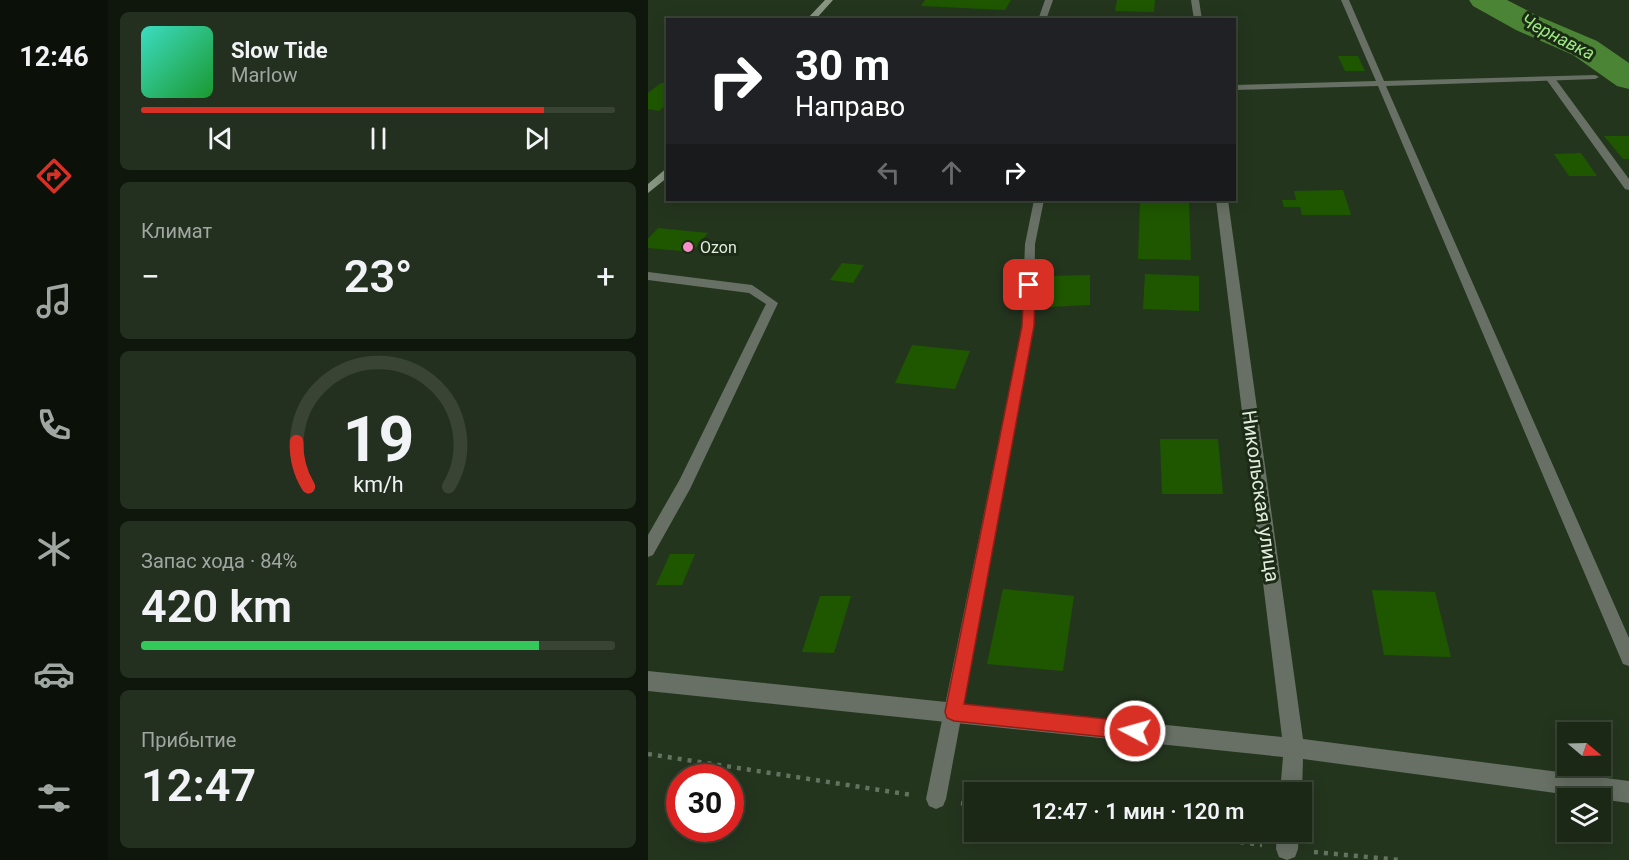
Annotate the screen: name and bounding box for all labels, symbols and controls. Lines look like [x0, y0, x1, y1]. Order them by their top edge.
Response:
water label: Чернавка [1518, 9, 1598, 64]
text: Slow Tide [231, 38, 328, 63]
text: 12:46 [19, 41, 89, 73]
text: 30 m [795, 41, 890, 90]
icon: right [696, 42, 774, 120]
text: Marlow [231, 63, 297, 87]
text: Направо [795, 91, 905, 123]
icon: previous [204, 122, 237, 155]
icon: pause [362, 122, 395, 155]
icon: next [520, 122, 553, 155]
icon: directions [33, 155, 75, 197]
icon: left [872, 156, 905, 189]
icon: ahead [935, 156, 968, 189]
icon: right [998, 156, 1031, 189]
text: Климат [141, 219, 212, 243]
place label: Ozon [700, 238, 737, 257]
marker: Ozon [681, 240, 695, 254]
text: 23° [344, 250, 412, 303]
text: − [141, 257, 160, 296]
text: + [596, 257, 615, 296]
pin [1003, 259, 1054, 310]
icon: arrive [1012, 268, 1045, 301]
icon: music [33, 280, 75, 322]
text: 19 [342, 403, 414, 476]
icon: phone [33, 404, 75, 446]
street label: Никольская улица [1237, 409, 1285, 583]
text: km/h [353, 472, 403, 497]
icon: climate [33, 528, 75, 570]
text: Запас хода · 84% [141, 549, 297, 573]
text: 420 km [141, 580, 292, 633]
icon: car [33, 653, 75, 695]
position arrow [1103, 699, 1167, 763]
north arrow [1557, 722, 1611, 776]
map controls [1557, 722, 1611, 842]
text: Прибытие [141, 728, 236, 752]
text: 12:47 [141, 759, 256, 812]
speed limit sign: 30 [666, 764, 744, 842]
icon: filters [33, 777, 75, 819]
button: layers [1557, 788, 1611, 842]
text: 12:47 · 1 мин · 120 m [1032, 799, 1244, 824]

